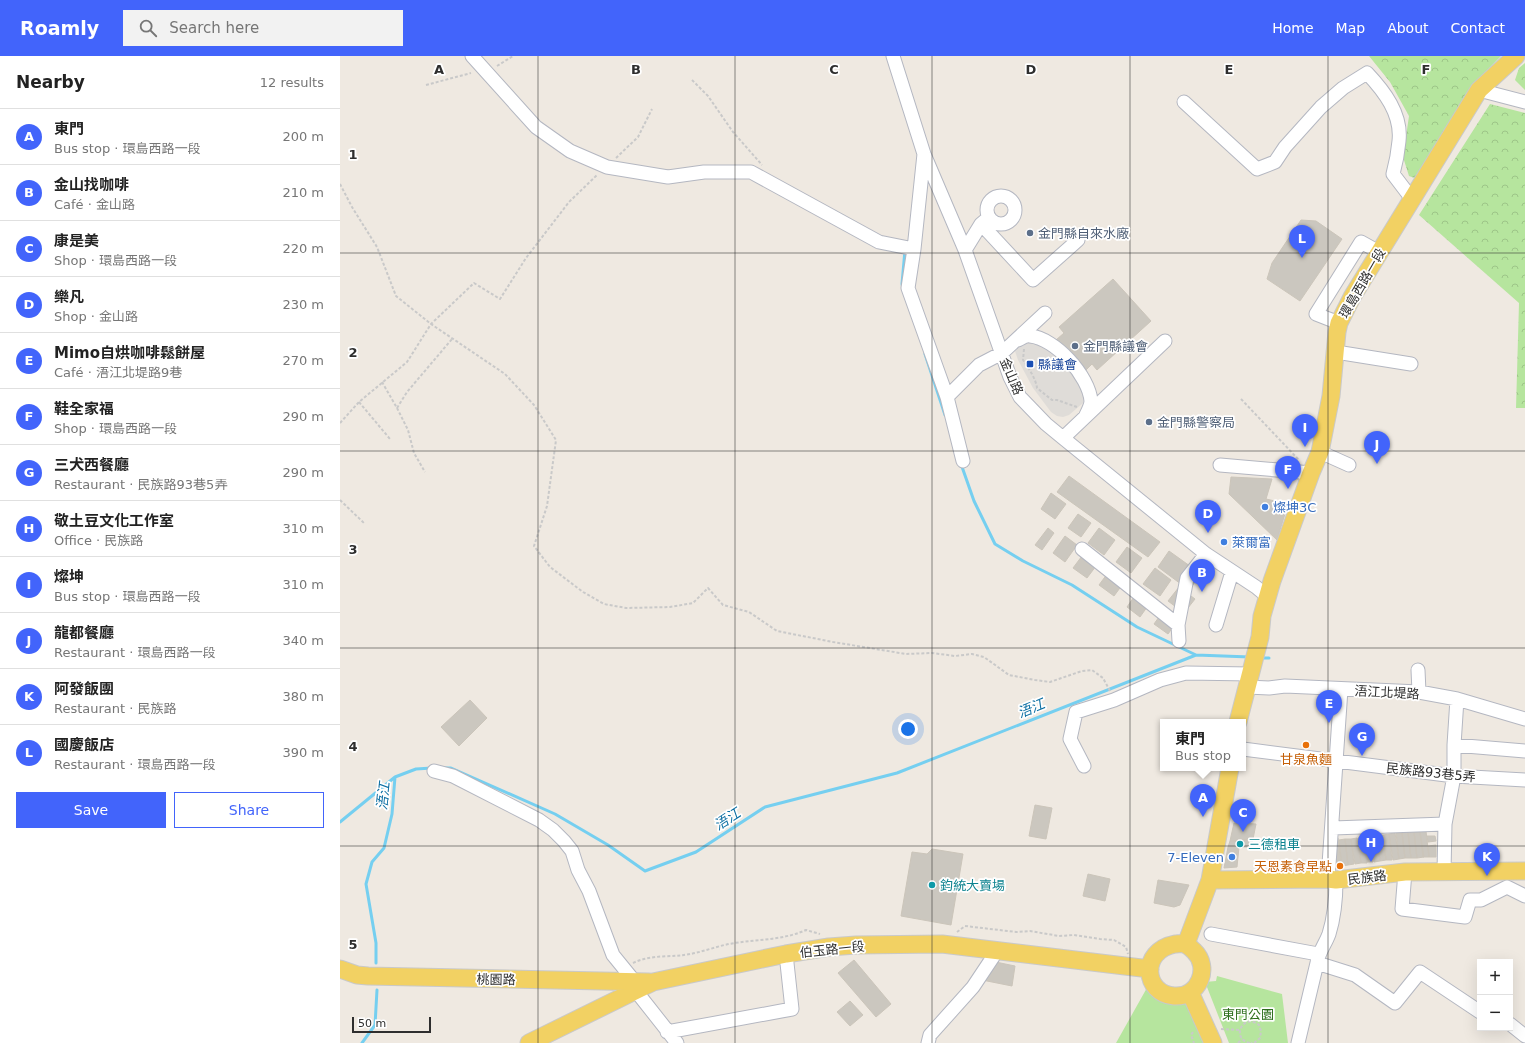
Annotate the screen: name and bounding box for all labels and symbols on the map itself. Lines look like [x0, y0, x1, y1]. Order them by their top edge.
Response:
text: A [434, 62, 444, 77]
text: B [631, 62, 641, 77]
text: C [829, 62, 839, 77]
text: D [1026, 62, 1037, 77]
text: E [1225, 62, 1233, 77]
text: F [1422, 62, 1430, 77]
text: 1 [348, 147, 358, 162]
pin: L [1289, 225, 1315, 258]
place label: 金門縣自來水廠 [1038, 226, 1129, 241]
marker: 金門縣自來水廠 [1025, 228, 1035, 238]
street label: 環島西路一段 [1336, 246, 1388, 321]
place label: 金門縣議會 [1083, 339, 1148, 354]
marker: 金門縣議會 [1070, 341, 1080, 351]
text: 2 [348, 345, 358, 360]
street label: 金山路 [997, 355, 1026, 397]
place label: 縣議會 [1038, 357, 1077, 372]
marker: 縣議會 [1025, 359, 1035, 369]
pin: I [1292, 414, 1318, 447]
place label: 金門縣警察局 [1157, 415, 1235, 430]
marker: 金門縣警察局 [1144, 417, 1154, 427]
pin: J [1364, 431, 1390, 464]
pin: F [1275, 456, 1301, 489]
pin: D [1195, 500, 1221, 533]
place label: 燦坤3C [1273, 500, 1316, 515]
marker: 燦坤3C [1260, 502, 1270, 512]
place label: 萊爾富 [1232, 535, 1271, 550]
marker: 萊爾富 [1219, 537, 1229, 547]
text: 3 [348, 542, 358, 557]
pin: B [1189, 559, 1215, 592]
street label: 浯江北堤路 [1354, 683, 1420, 702]
pin: E [1316, 690, 1342, 723]
water label: 浯江 [1015, 695, 1049, 721]
your location [898, 719, 918, 739]
pin: G [1349, 723, 1375, 756]
text: 4 [348, 739, 358, 754]
marker: 甘泉魚麵 [1301, 740, 1311, 750]
place label: 甘泉魚麵 [1280, 752, 1332, 767]
street label: 民族路93巷5弄 [1385, 760, 1476, 785]
water label: 浯江 [374, 779, 393, 811]
pin: A [1190, 784, 1216, 817]
pin: C [1230, 799, 1256, 832]
water label: 浯江 [711, 804, 745, 833]
pin: H [1358, 829, 1384, 862]
place label: 三德租車 [1248, 837, 1300, 852]
marker: 三德租車 [1235, 839, 1245, 849]
pin: K [1474, 843, 1500, 876]
place label: 7-Eleven [1167, 850, 1224, 865]
marker: 7-Eleven [1227, 852, 1237, 862]
place label: 天恩素食早點 [1254, 859, 1332, 874]
marker: 天恩素食早點 [1335, 861, 1345, 871]
street label: 民族路 [1347, 868, 1387, 887]
place label: 鈞統大賣場 [940, 878, 1005, 893]
marker: 鈞統大賣場 [927, 880, 937, 890]
text: 5 [348, 937, 358, 952]
street label: 伯玉路一段 [799, 939, 865, 960]
street label: 桃園路 [476, 972, 516, 987]
park label: 東門公園 [1222, 1007, 1274, 1022]
scale bar [352, 1015, 431, 1034]

